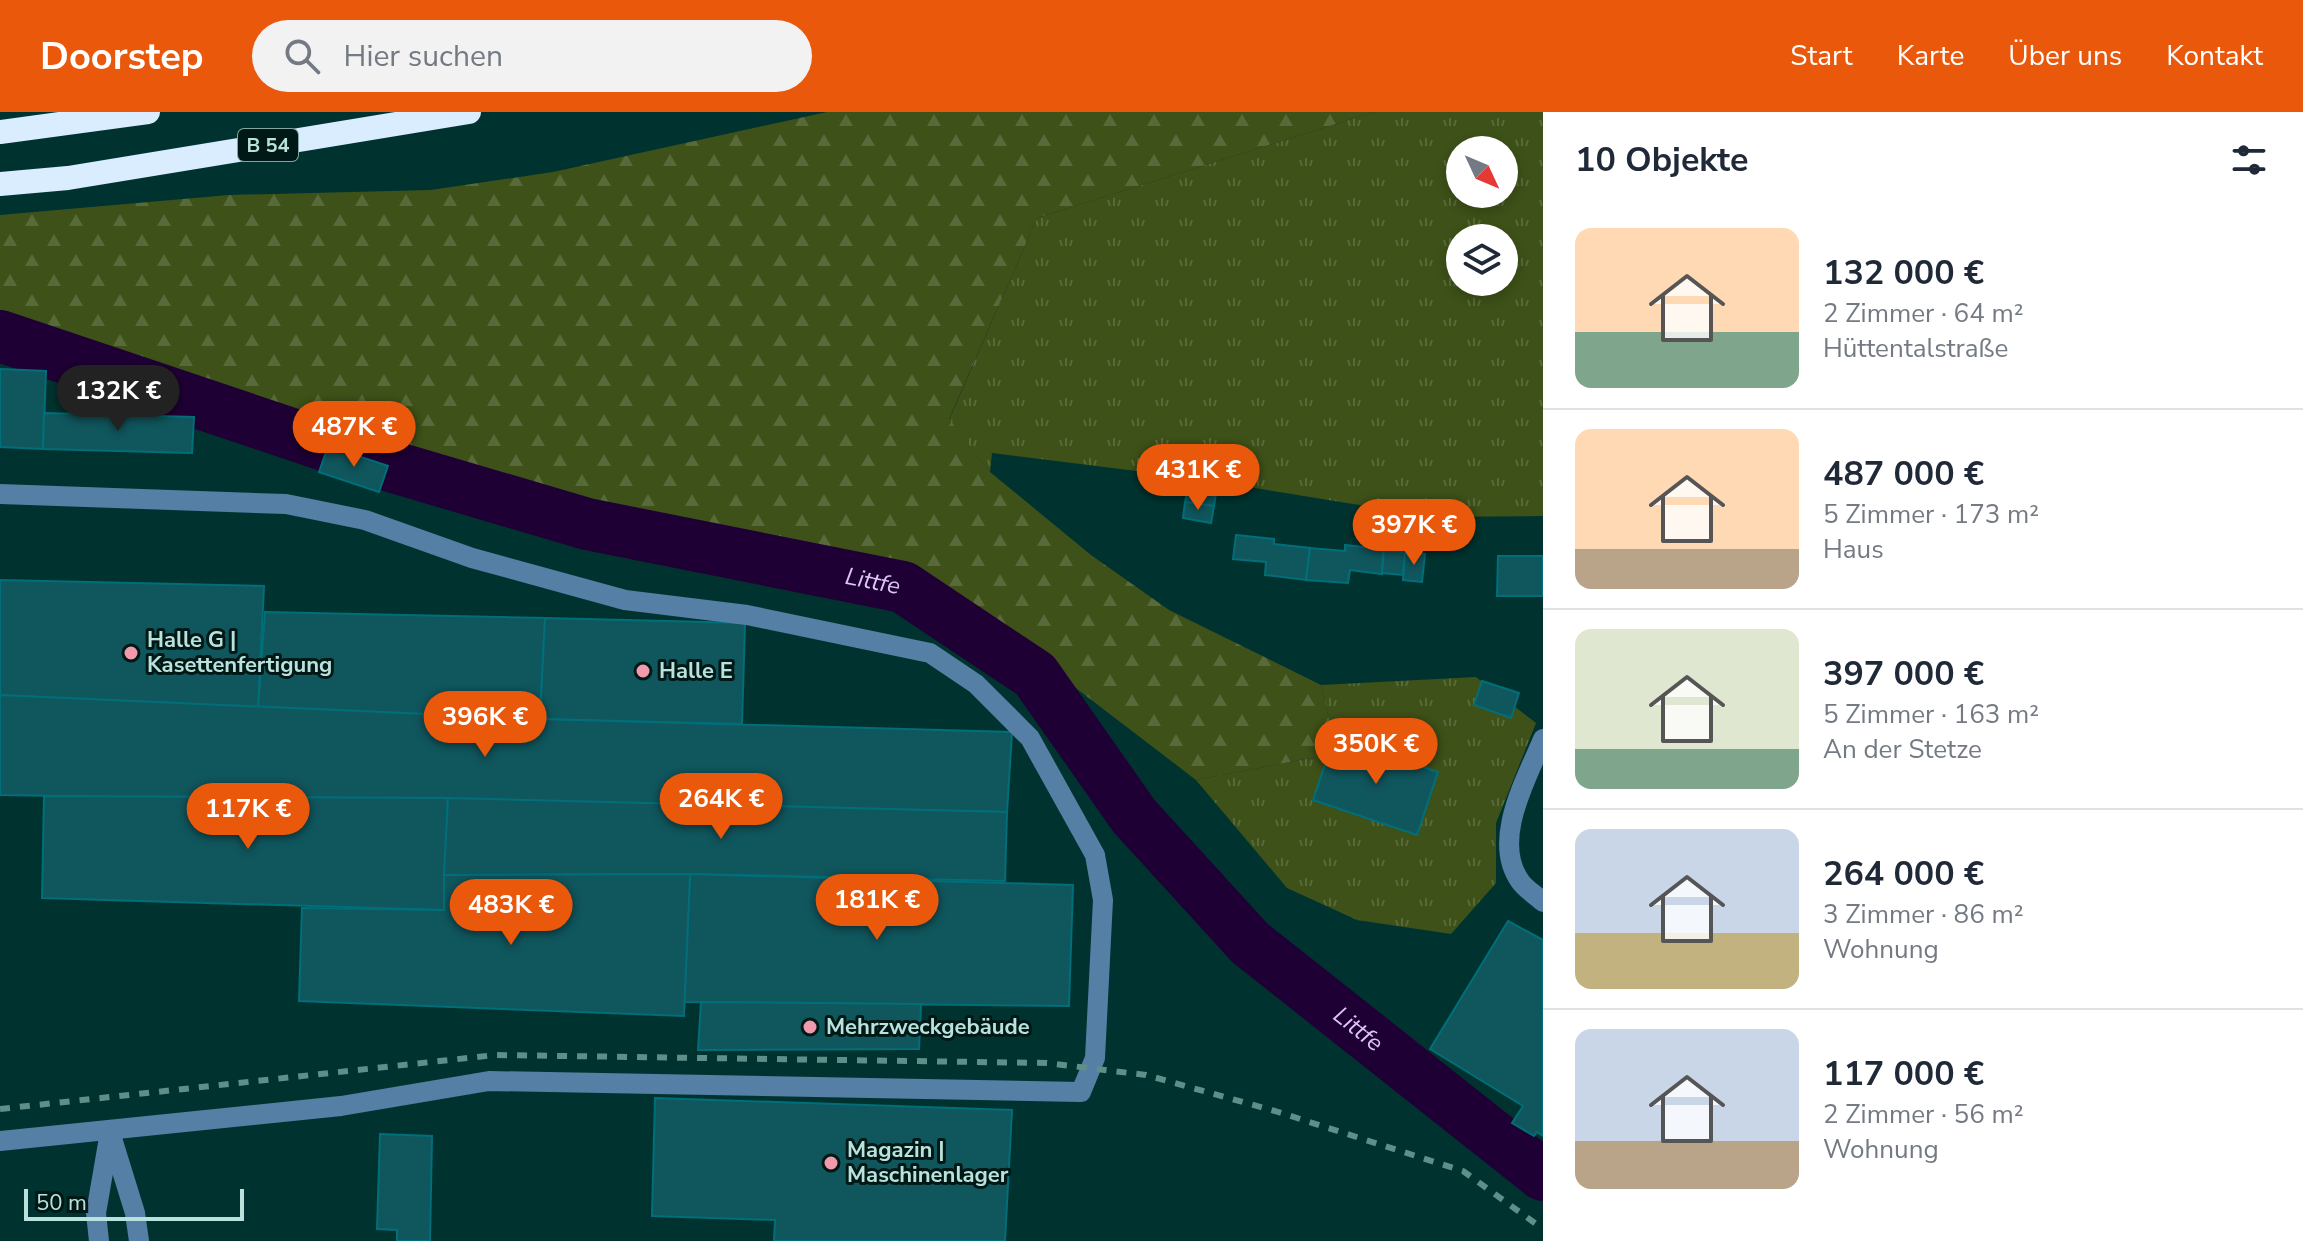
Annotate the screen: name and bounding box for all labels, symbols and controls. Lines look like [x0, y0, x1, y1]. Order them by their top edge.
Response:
search box [252, 20, 812, 92]
text: Doorstep [40, 31, 204, 82]
icon: search [280, 34, 324, 78]
text: Hier suchen [344, 36, 503, 77]
text: Start [1790, 37, 1853, 75]
text: Karte [1897, 37, 1964, 75]
text: Über uns [2008, 37, 2122, 75]
text: Kontakt [2166, 37, 2263, 75]
road number: B 54 [238, 129, 298, 161]
north arrow [1446, 136, 1518, 208]
map controls [1446, 136, 1518, 296]
text: 10 Objekte [1575, 137, 1748, 183]
icon: filters [2227, 138, 2271, 182]
button: layers [1446, 224, 1518, 296]
text: 132 000 € [1823, 250, 1984, 296]
icon: home [1639, 260, 1735, 356]
text: 2 Zimmer · 64 m² [1823, 296, 2024, 331]
text: Hüttentalstraße [1823, 331, 2008, 366]
pin: 132K € [53, 365, 183, 433]
text: 132K € [75, 373, 161, 408]
pin: 487K € [289, 401, 419, 469]
text: 487K € [311, 409, 397, 444]
pin: 431K € [1133, 444, 1263, 512]
text: 487 000 € [1823, 451, 1984, 497]
text: 431K € [1155, 452, 1241, 487]
icon: home [1639, 461, 1735, 557]
text: 5 Zimmer · 173 m² [1823, 497, 2039, 532]
pin: 397K € [1349, 499, 1479, 567]
text: 397K € [1371, 507, 1457, 542]
text: Haus [1823, 532, 1884, 567]
water label: Littfe [843, 560, 904, 602]
place label: Halle G | Kasettenfertigung [147, 625, 332, 680]
marker: Halle G | Kasettenfertigung [122, 644, 140, 662]
text: 397 000 € [1823, 651, 1984, 697]
place label: Halle E [659, 656, 733, 686]
icon: home [1639, 661, 1735, 757]
marker: Halle E [634, 662, 652, 680]
pin: 396K € [420, 691, 550, 759]
text: 5 Zimmer · 163 m² [1823, 697, 2039, 732]
text: 396K € [442, 699, 528, 734]
pin: 350K € [1311, 718, 1441, 786]
text: 350K € [1333, 726, 1419, 761]
text: An der Stetze [1823, 732, 1982, 767]
pin: 264K € [656, 773, 786, 841]
text: 264K € [678, 781, 764, 816]
pin: 117K € [183, 783, 313, 851]
text: 117K € [205, 791, 291, 826]
text: 264 000 € [1823, 851, 1984, 897]
icon: home [1639, 861, 1735, 957]
pin: 181K € [812, 874, 942, 942]
pin: 483K € [446, 879, 576, 947]
text: 181K € [834, 882, 920, 917]
text: 483K € [468, 887, 554, 922]
text: 3 Zimmer · 86 m² [1823, 897, 2024, 932]
text: Wohnung [1823, 932, 1939, 967]
water label: Littfe [1327, 999, 1390, 1059]
place label: Mehrzweckgebäude [826, 1012, 1030, 1042]
marker: Mehrzweckgebäude [801, 1018, 819, 1036]
text: 117 000 € [1823, 1051, 1984, 1097]
icon: home [1639, 1061, 1735, 1157]
text: 2 Zimmer · 56 m² [1823, 1097, 2024, 1132]
text: Wohnung [1823, 1132, 1939, 1167]
place label: Magazin | Maschinenlager [847, 1135, 1009, 1190]
marker: Magazin | Maschinenlager [822, 1154, 840, 1172]
scale bar [24, 1185, 244, 1221]
text: 50 m [36, 1188, 87, 1218]

